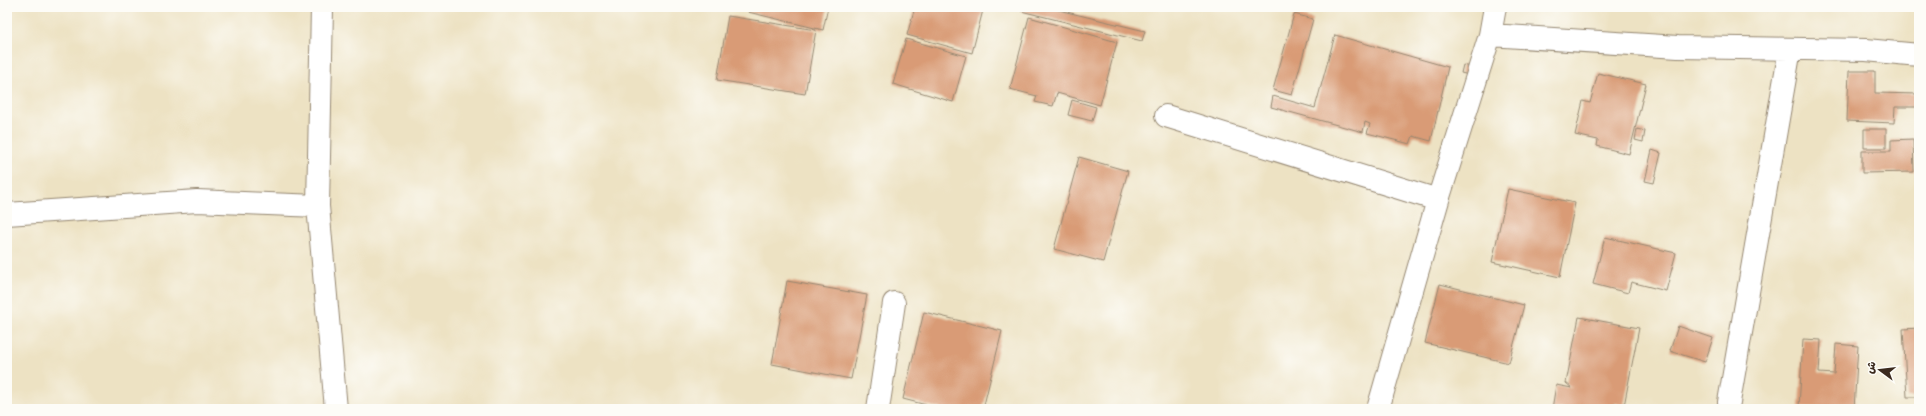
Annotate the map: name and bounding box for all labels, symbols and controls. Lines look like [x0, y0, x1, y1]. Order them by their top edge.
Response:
north arrow [1860, 350, 1900, 390]
text: ش [1860, 359, 1880, 375]

